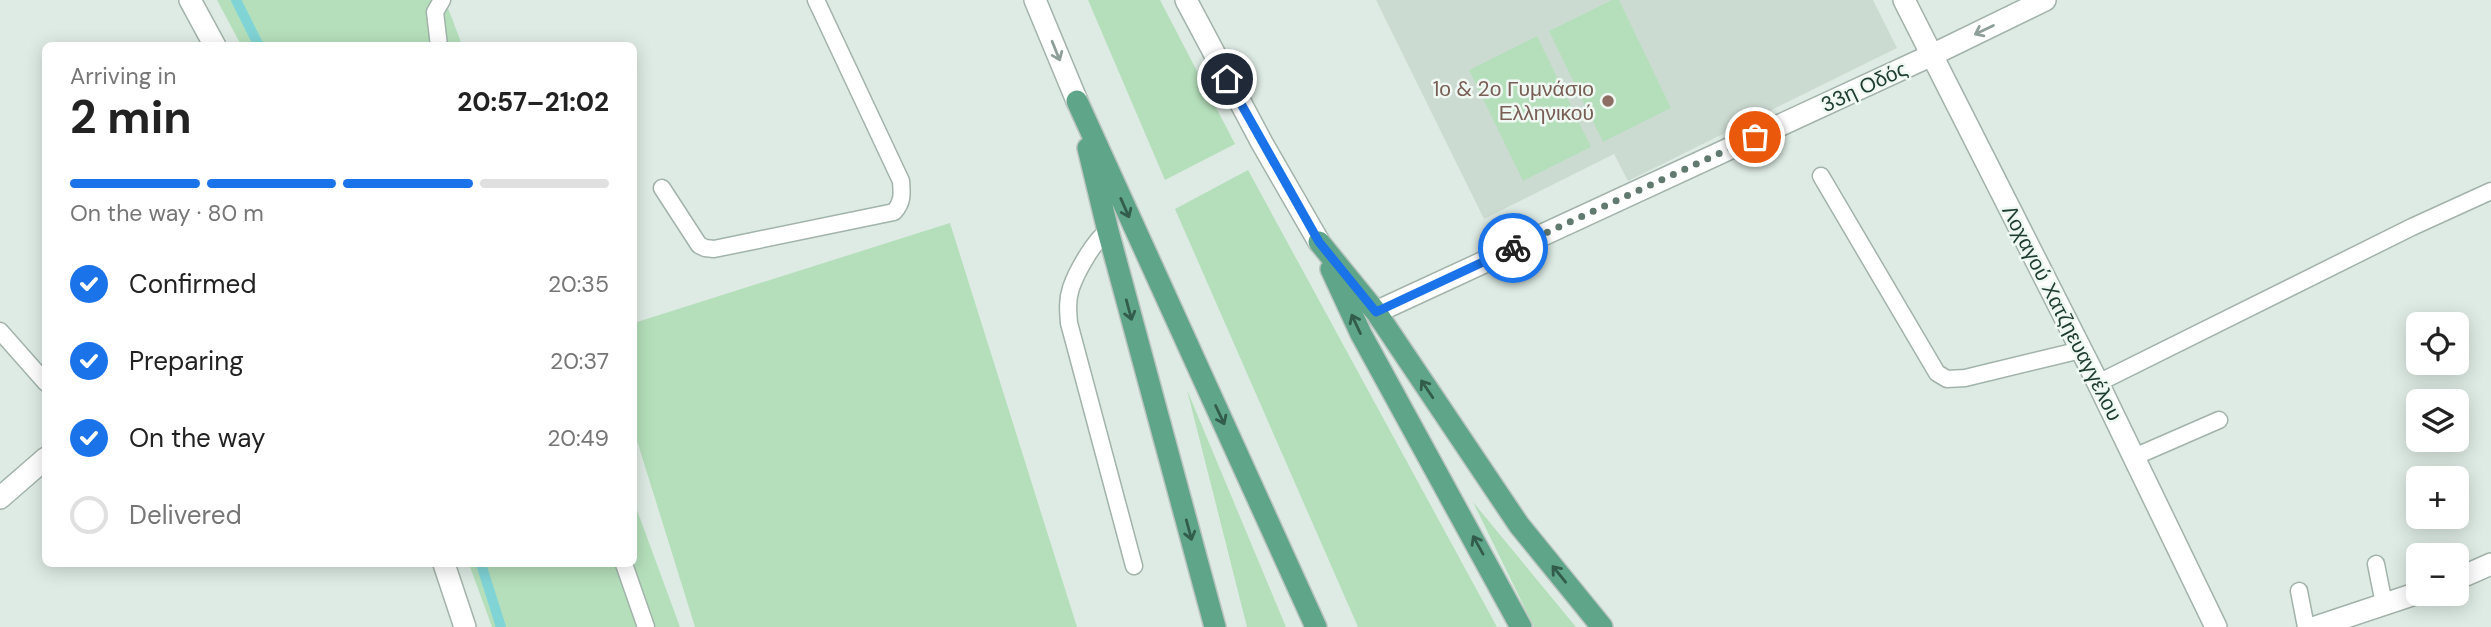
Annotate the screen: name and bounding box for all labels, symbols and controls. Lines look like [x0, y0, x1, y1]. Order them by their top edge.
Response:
one-way arrow [1974, 24, 1995, 37]
one-way arrow [1051, 39, 1064, 61]
pin [1197, 49, 1257, 109]
street label: 33η Οδός [1816, 55, 1912, 119]
icon: home [1208, 60, 1246, 98]
text: Arriving in [70, 61, 176, 91]
place label: 1ο & 2ο Γυμνάσιο Ελληνικού [1433, 75, 1594, 127]
text: 20:57–21:02 [457, 85, 609, 119]
text: 2 min [70, 87, 192, 147]
marker: 1ο & 2ο Γυμνάσιο Ελληνικού [1600, 93, 1616, 109]
pin [1725, 107, 1785, 167]
icon: bag [1736, 118, 1774, 156]
one-way arrow [1119, 197, 1132, 219]
text: On the way · 80 m [70, 198, 264, 228]
street label: Λοχαγού Χατζηευαγγέλου [1995, 200, 2129, 426]
courier [1478, 213, 1548, 283]
icon: bike [1494, 229, 1532, 267]
icon: check [70, 265, 108, 303]
text: Confirmed [129, 267, 256, 301]
text: 20:35 [548, 269, 609, 299]
one-way arrow [1123, 298, 1136, 321]
map controls [2406, 312, 2469, 606]
button: locate [2406, 312, 2469, 375]
one-way arrow [1349, 314, 1363, 335]
icon: check [70, 342, 108, 380]
text: Preparing [129, 344, 244, 378]
text: 20:37 [550, 346, 609, 376]
one-way arrow [1420, 380, 1435, 399]
button: layers [2406, 389, 2469, 452]
one-way arrow [1214, 404, 1227, 426]
icon: check [70, 419, 108, 457]
text: On the way [129, 421, 265, 455]
text: 20:49 [547, 423, 609, 453]
button: + [2406, 466, 2469, 529]
text: Delivered [129, 498, 242, 532]
one-way arrow [1183, 518, 1196, 541]
one-way arrow [1471, 535, 1484, 556]
button: − [2406, 543, 2469, 606]
one-way arrow [1551, 566, 1567, 584]

